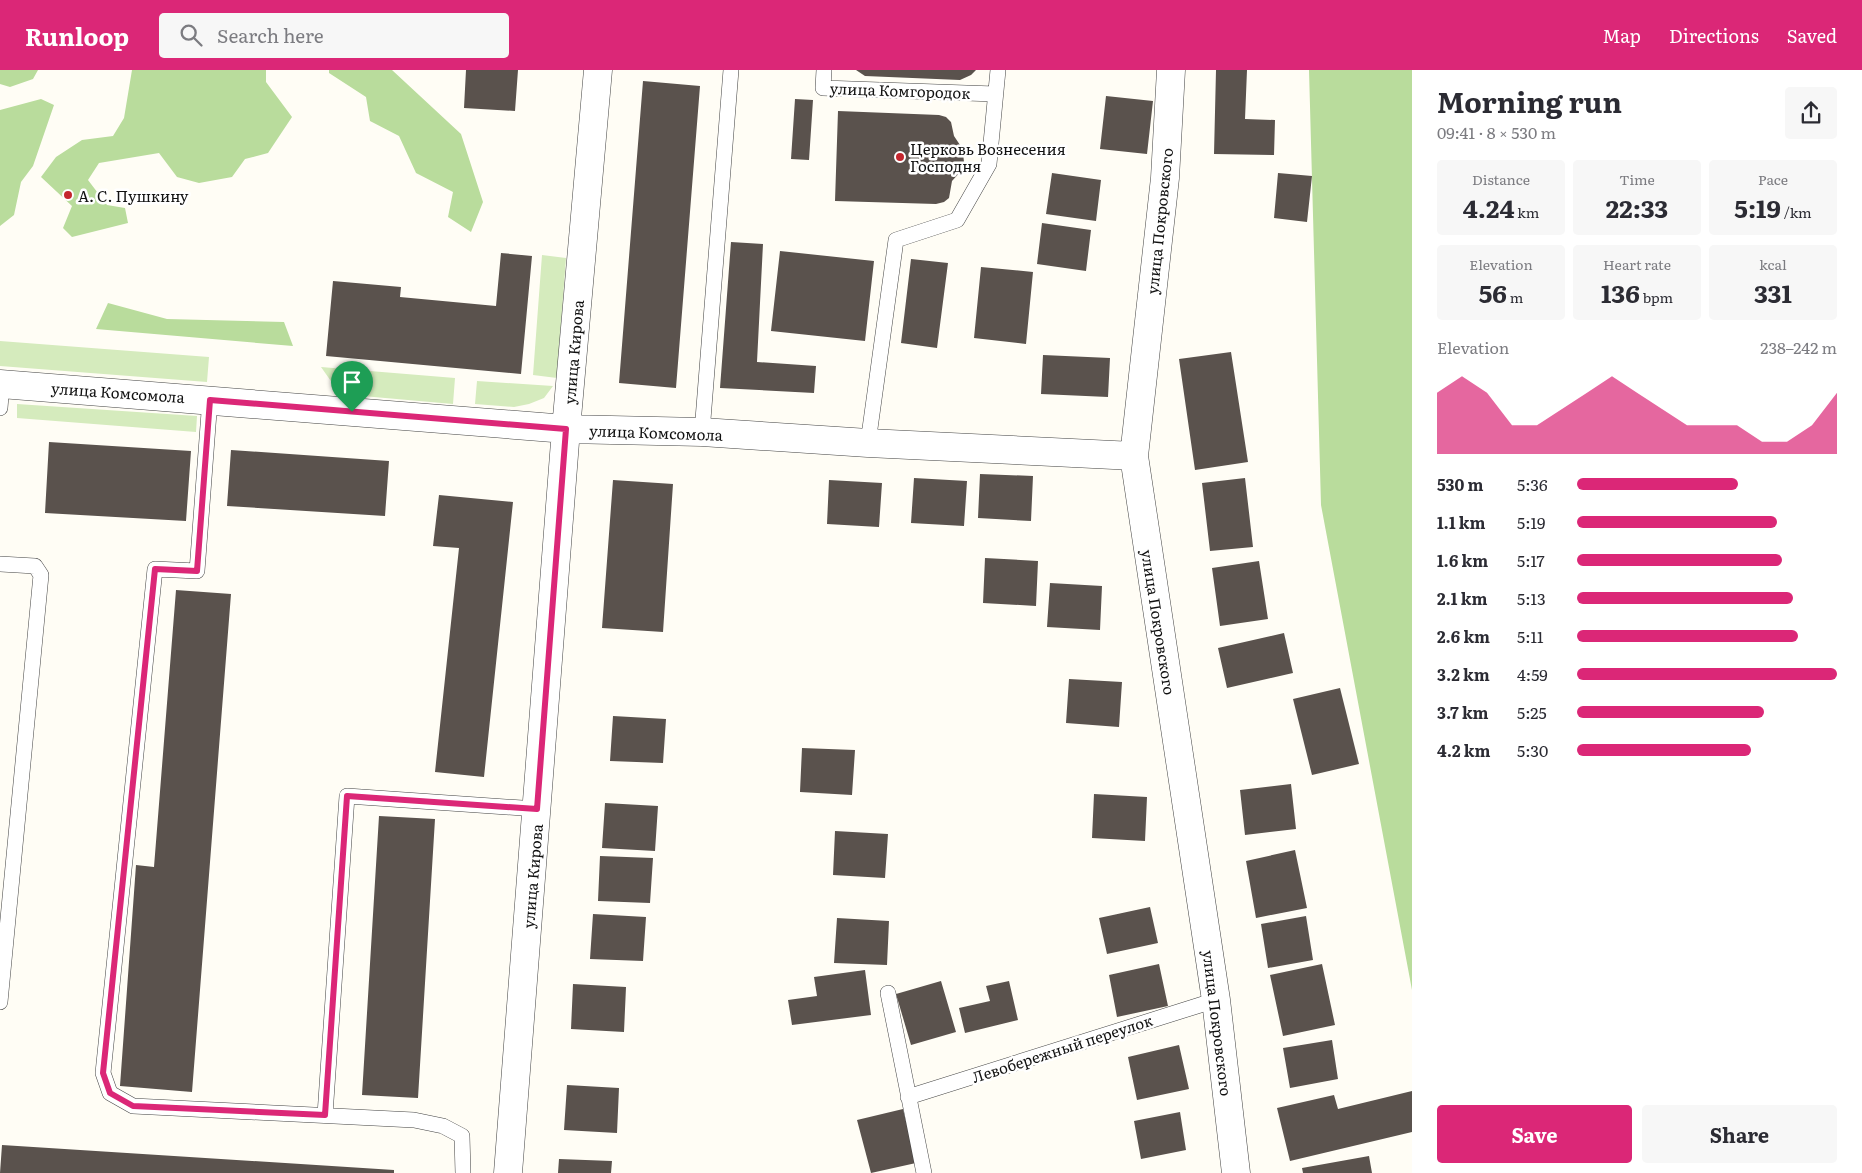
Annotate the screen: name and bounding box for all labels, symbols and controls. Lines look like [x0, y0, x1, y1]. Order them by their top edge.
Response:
search box [159, 13, 509, 58]
text: Runloop [25, 18, 129, 53]
icon: search [177, 21, 205, 49]
text: Search here [217, 21, 324, 49]
text: Map [1603, 22, 1641, 49]
text: Directions [1669, 22, 1759, 49]
text: Saved [1787, 22, 1837, 49]
street label: улица Комгородок [829, 76, 971, 104]
text: Morning run [1437, 80, 1622, 122]
button: share [1785, 87, 1837, 139]
text: 09:41 · 8 × 530 m [1437, 120, 1556, 144]
place label: Церковь Вознесения Господня [910, 137, 1066, 177]
street label: улица Покровского [1140, 147, 1178, 295]
marker: Церковь Вознесения Господня [894, 151, 906, 163]
text: Distance [1472, 169, 1530, 189]
text: Time [1619, 169, 1655, 189]
text: Pace [1758, 169, 1788, 189]
place label: А. С. Пушкину [78, 184, 189, 207]
marker: А. С. Пушкину [62, 189, 74, 201]
text: 4.24 [1463, 189, 1514, 226]
text: 22:33 [1606, 189, 1668, 226]
text: 5:19 [1734, 189, 1781, 226]
text: km [1514, 202, 1539, 222]
text: /km [1781, 202, 1812, 222]
text: Elevation [1469, 254, 1533, 274]
text: Heart rate [1603, 254, 1671, 274]
text: kcal [1759, 254, 1787, 274]
text: 56 [1479, 274, 1507, 311]
text: 136 [1601, 274, 1640, 311]
text: 331 [1754, 274, 1792, 311]
text: m [1507, 287, 1523, 307]
text: bpm [1640, 287, 1673, 307]
street label: улица Кирова [557, 298, 589, 405]
text: Elevation [1437, 335, 1509, 359]
text: 238–242 m [1760, 335, 1837, 359]
pin [331, 361, 373, 412]
icon: arrive [338, 368, 366, 396]
street label: улица Комсомола [51, 376, 186, 408]
street label: улица Комсомола [589, 418, 724, 446]
text: 530 m [1437, 472, 1483, 496]
text: 5:36 [1517, 472, 1548, 496]
text: 1.1 km [1437, 510, 1485, 534]
text: 5:19 [1517, 510, 1545, 534]
street label: улица Покровского [1136, 548, 1182, 697]
text: 1.6 km [1437, 548, 1488, 572]
text: 5:17 [1517, 548, 1545, 572]
text: 2.1 km [1437, 586, 1487, 610]
text: 5:13 [1517, 586, 1546, 610]
text: 2.6 km [1437, 624, 1490, 648]
text: 5:11 [1517, 624, 1543, 648]
text: 3.2 km [1437, 662, 1490, 686]
text: 4:59 [1517, 662, 1548, 686]
text: 3.7 km [1437, 700, 1489, 724]
text: 5:25 [1517, 700, 1547, 724]
text: 4.2 km [1437, 738, 1490, 762]
text: 5:30 [1517, 738, 1548, 762]
street label: улица Кирова [516, 822, 548, 929]
street label: улица Покровского [1198, 949, 1238, 1098]
street label: Левобережный переулок [969, 1008, 1155, 1088]
button: Save [1437, 1105, 1632, 1163]
button: Share [1642, 1105, 1837, 1163]

